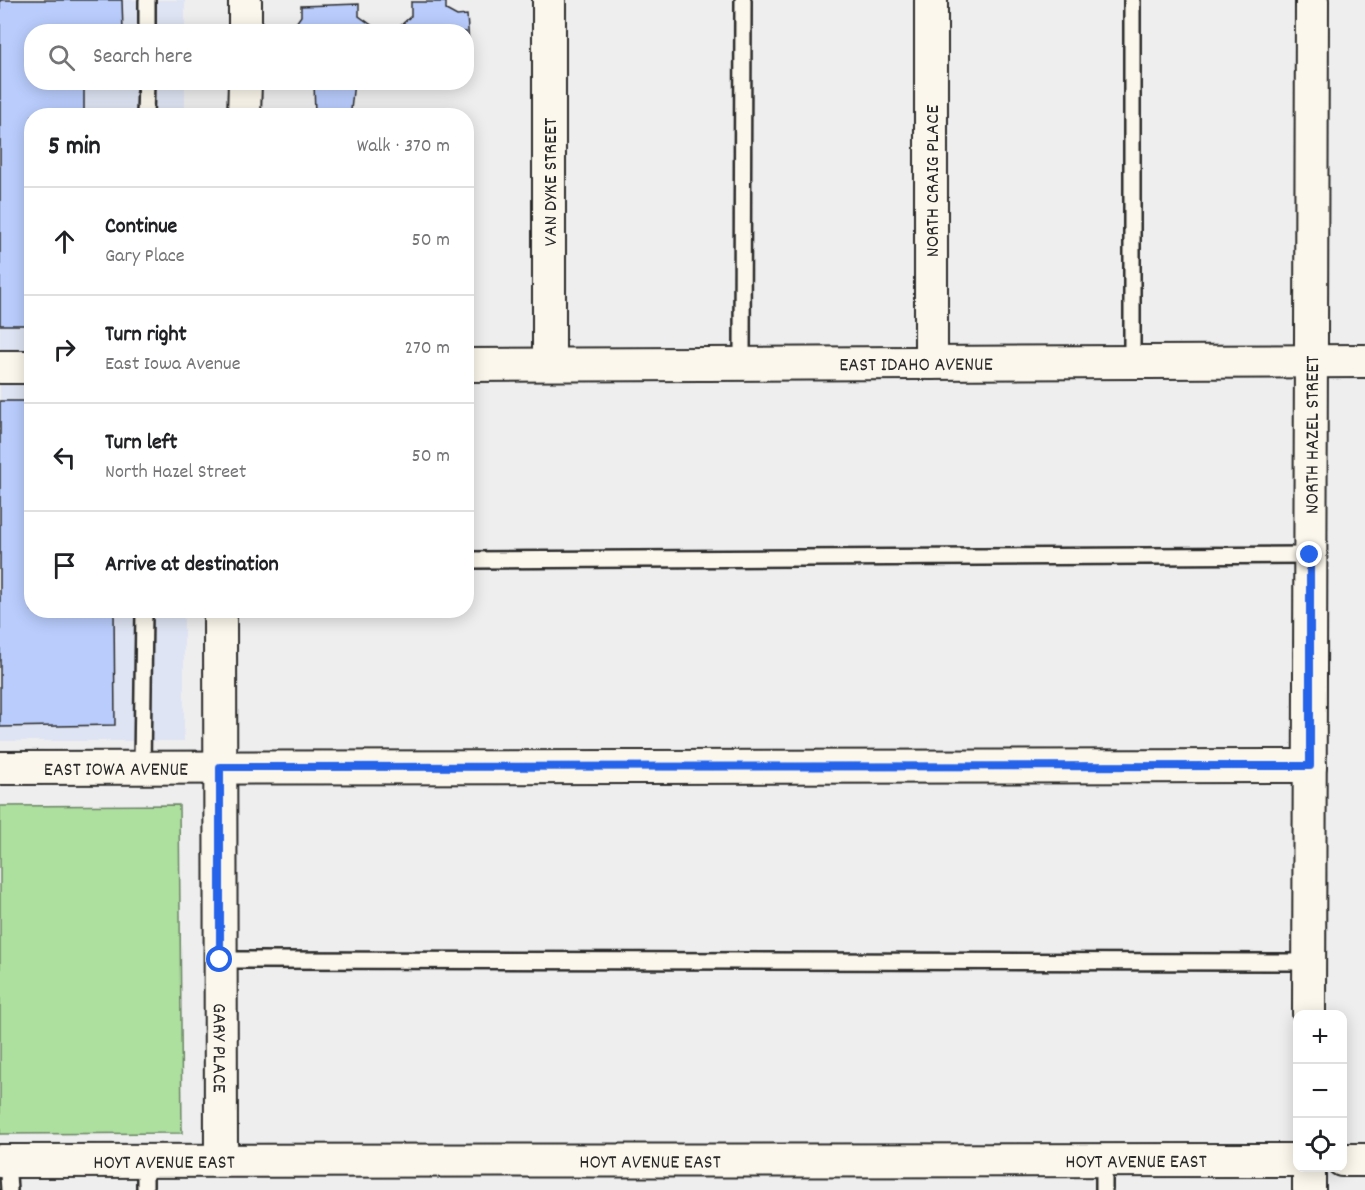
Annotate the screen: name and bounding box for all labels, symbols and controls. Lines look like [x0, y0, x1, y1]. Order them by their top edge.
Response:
search box [24, 24, 474, 90]
icon: search [45, 41, 78, 74]
text: Search here [93, 42, 192, 73]
street label: NORTH CRAIG PLACE [920, 105, 948, 257]
street label: VAN DYKE STREET [538, 118, 566, 246]
text: 5 min [48, 129, 101, 166]
text: Walk · 370 m [357, 133, 450, 161]
text: Continue [105, 212, 177, 243]
icon: ahead [48, 225, 81, 258]
text: 50 m [412, 227, 450, 255]
text: Gary Place [105, 243, 185, 271]
text: Turn right [105, 320, 187, 351]
icon: right [48, 333, 81, 366]
text: 270 m [404, 335, 450, 363]
text: East Iowa Avenue [105, 351, 241, 379]
street label: EAST IDAHO AVENUE [839, 352, 993, 380]
street label: NORTH HAZEL STREET [1299, 356, 1328, 514]
text: Turn left [105, 428, 177, 459]
icon: left [48, 441, 81, 474]
text: 50 m [412, 443, 450, 471]
text: North Hazel Street [105, 459, 246, 487]
route end [1296, 541, 1322, 567]
icon: arrive [48, 549, 81, 582]
text: Arrive at destination [105, 550, 279, 581]
street label: EAST IOWA AVENUE [44, 757, 188, 785]
route start [206, 946, 232, 972]
street label: GARY PLACE [204, 1003, 232, 1093]
map controls [1293, 1010, 1347, 1172]
button: + [1293, 1010, 1347, 1064]
button: − [1293, 1064, 1347, 1118]
button: locate [1293, 1118, 1347, 1172]
street label: HOYT AVENUE EAST [579, 1149, 721, 1178]
street label: HOYT AVENUE EAST [1065, 1149, 1207, 1177]
street label: HOYT AVENUE EAST [93, 1150, 235, 1178]

